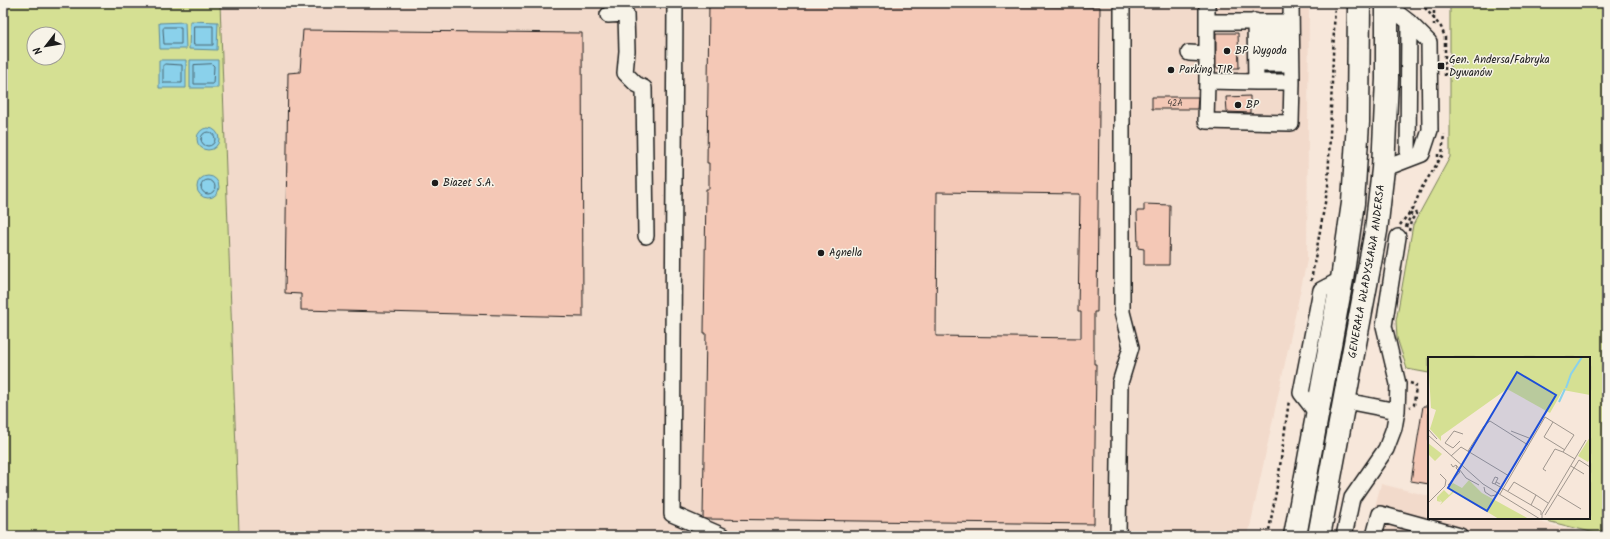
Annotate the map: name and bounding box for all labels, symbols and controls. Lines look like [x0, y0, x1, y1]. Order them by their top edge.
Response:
north arrow [26, 26, 66, 66]
place label: BP Wygoda [1235, 42, 1287, 60]
text: N [29, 43, 48, 58]
marker: BP Wygoda [1222, 46, 1232, 56]
place label: Gen. Andersa/Fabryka Dywanów [1449, 51, 1550, 82]
place label: Parking TIR [1179, 61, 1233, 79]
marker: Gen. Andersa/Fabryka Dywanów [1436, 61, 1446, 71]
marker: Parking TIR [1166, 65, 1176, 75]
house number: 42A [1167, 96, 1183, 111]
place label: BP [1246, 96, 1260, 114]
marker: BP [1233, 100, 1243, 110]
place label: Biazet S.A. [443, 174, 494, 192]
marker: Biazet S.A. [430, 178, 440, 188]
street label: GENERAŁA WŁADYSŁAWA ANDERSA [1343, 183, 1390, 360]
place label: Agnella [829, 244, 862, 262]
marker: Agnella [816, 248, 826, 258]
inset map [1428, 357, 1590, 519]

